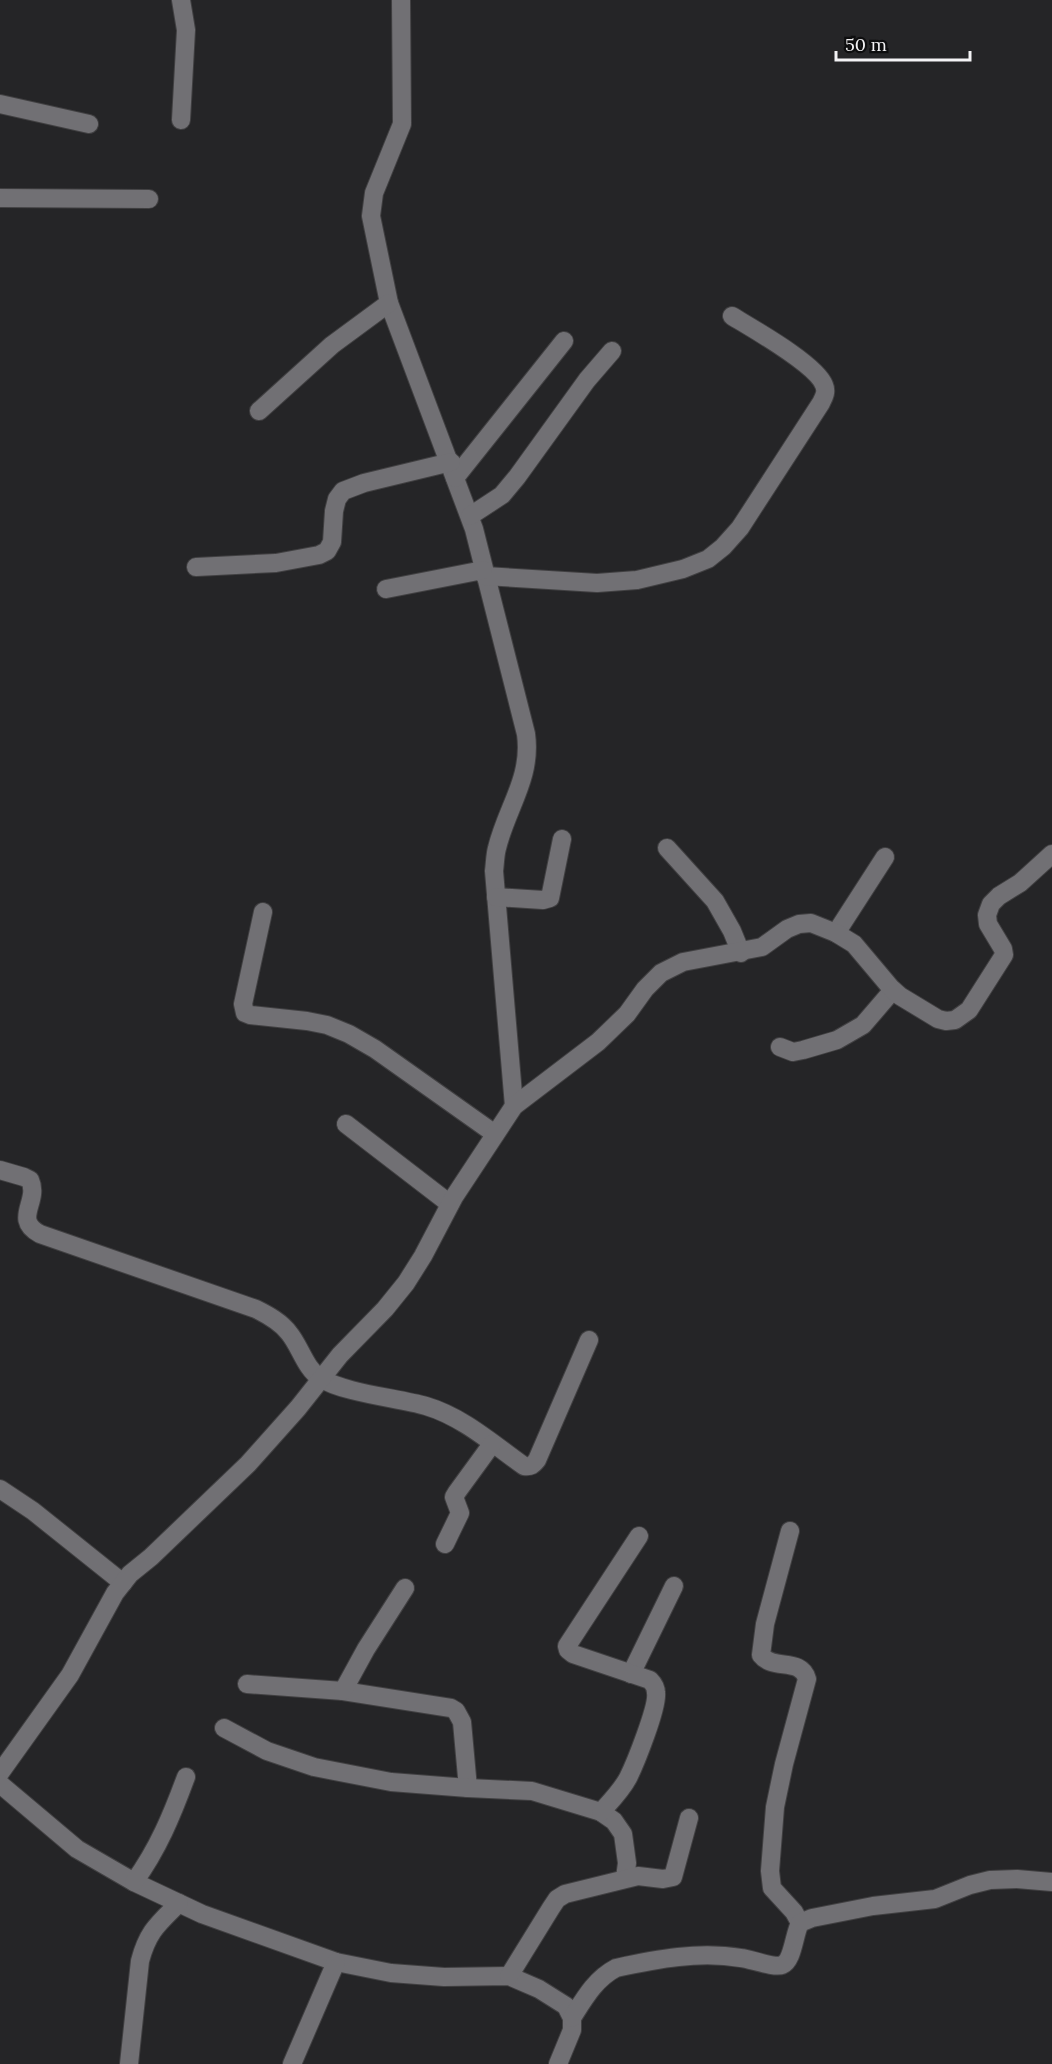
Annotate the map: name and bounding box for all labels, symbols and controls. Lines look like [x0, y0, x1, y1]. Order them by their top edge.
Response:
scale bar [836, 24, 970, 62]
text: 50 m [845, 33, 887, 56]

